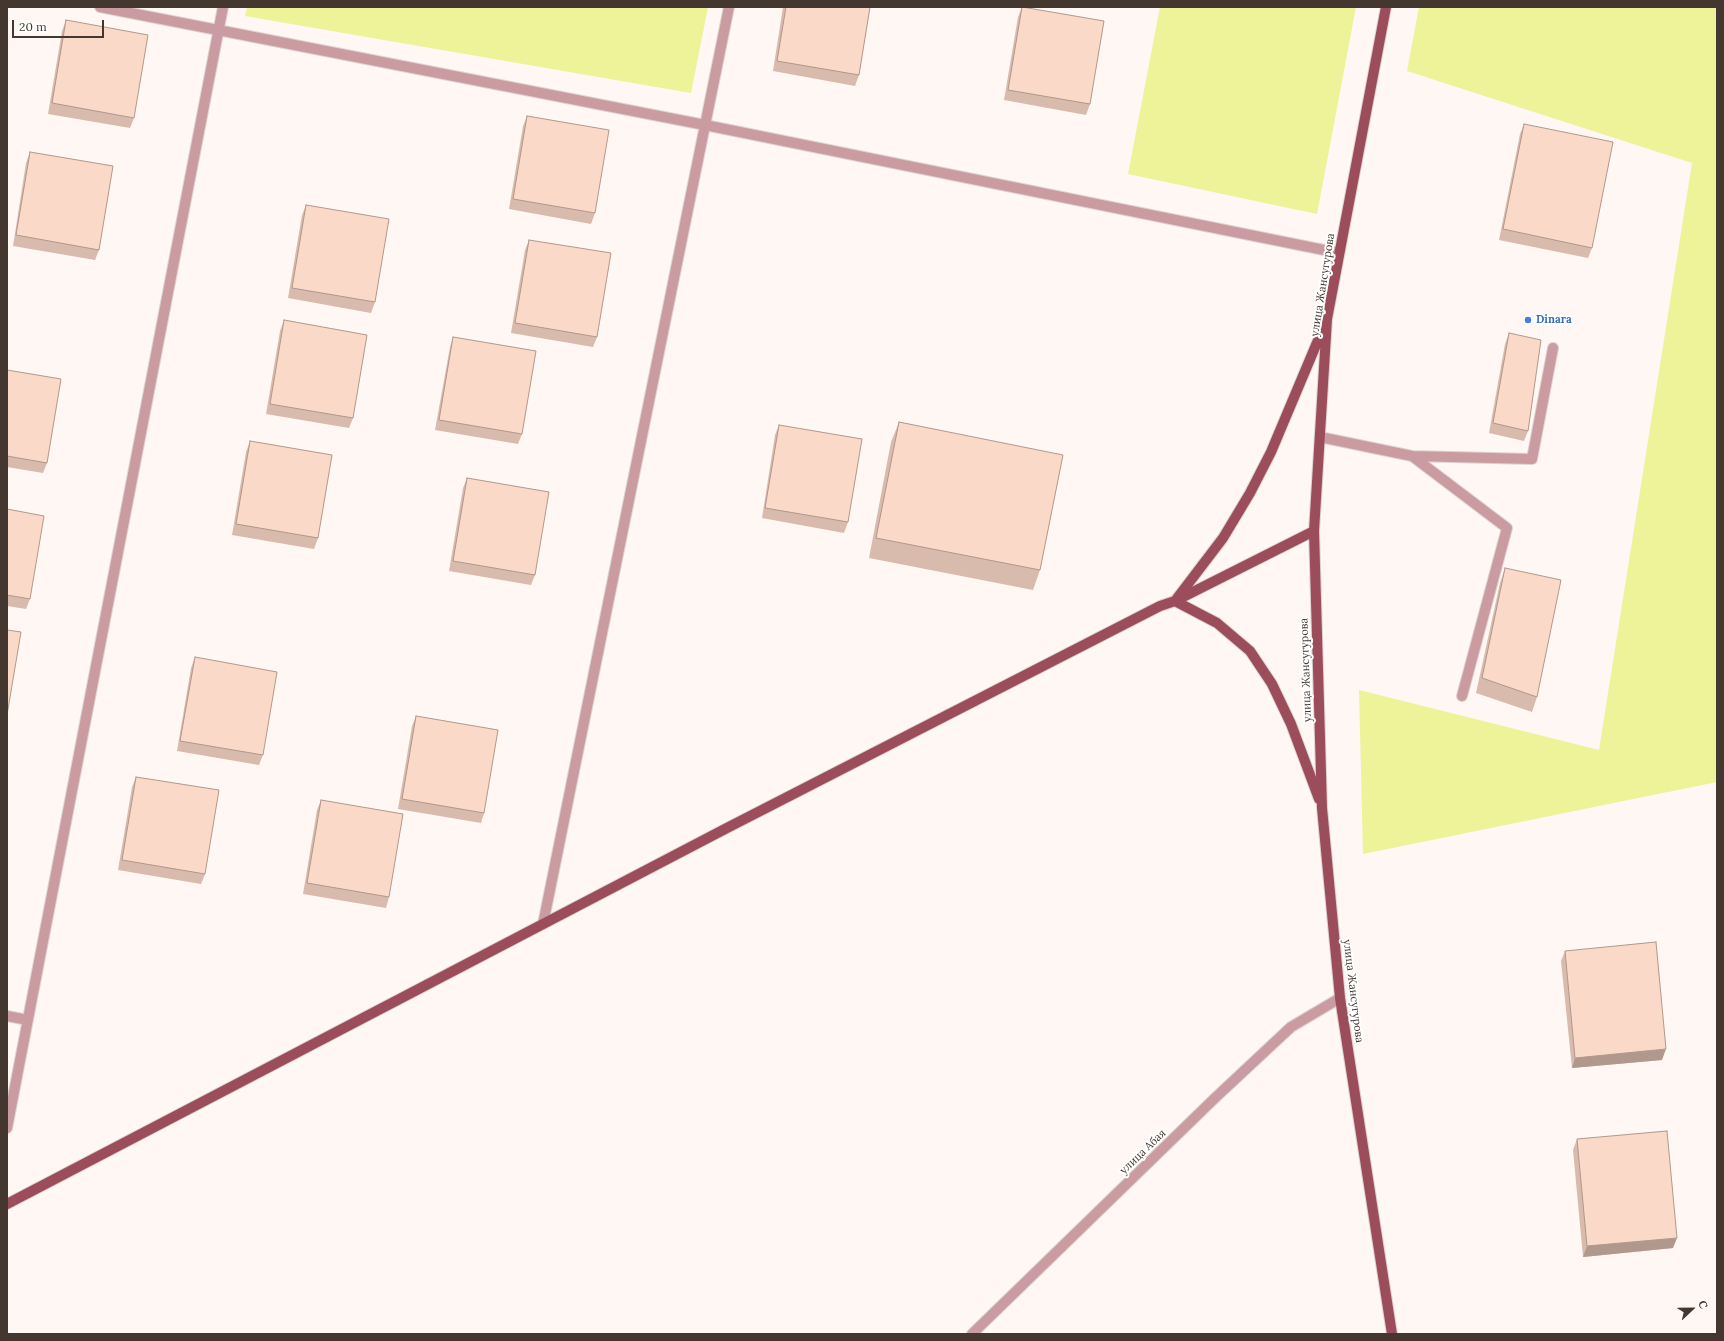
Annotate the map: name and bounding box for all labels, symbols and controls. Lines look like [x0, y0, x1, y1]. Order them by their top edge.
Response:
scale bar [14, 12, 106, 38]
text: 20 m [19, 19, 47, 34]
street label: улица Жансугурова [1308, 232, 1338, 338]
place label: Dinara [1536, 313, 1572, 327]
marker: Dinara [1523, 315, 1533, 325]
street label: улица Жансугурова [1298, 618, 1314, 722]
street label: улица Жансугурова [1340, 938, 1366, 1044]
street label: улица Абая [1117, 1127, 1169, 1177]
north arrow [1672, 1289, 1712, 1329]
text: С [1695, 1298, 1711, 1311]

